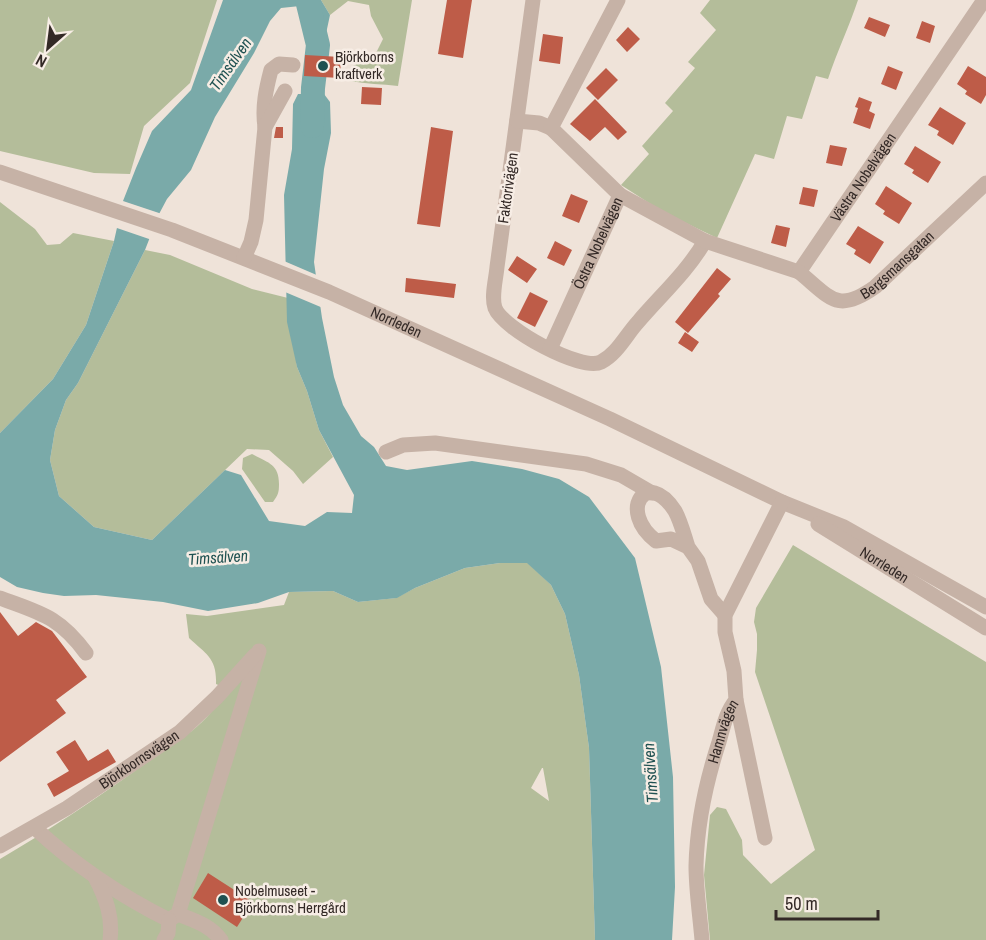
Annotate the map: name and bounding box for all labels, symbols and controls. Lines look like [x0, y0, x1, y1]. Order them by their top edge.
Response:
north arrow [18, 18, 78, 78]
water label: Timsälven [204, 33, 256, 95]
place label: Björkborns kraftverk [335, 46, 394, 84]
text: N [32, 49, 50, 73]
marker: Björkborns kraftverk [316, 59, 330, 73]
street label: Västra Nobelvägen [825, 128, 901, 226]
street label: Faktorivägen [492, 151, 523, 225]
street label: Östra Nobelvägen [567, 194, 628, 293]
street label: Bergsmansgatan [856, 226, 938, 304]
street label: Norrleden [367, 301, 425, 343]
street label: Norrleden [856, 541, 913, 588]
water label: Timsälven [187, 544, 249, 570]
street label: Hamnvägen [702, 695, 743, 766]
street label: Björkbornsvägen [95, 725, 183, 794]
water label: Timsälven [637, 742, 663, 804]
place label: Nobelmuseet - Björkborns Herrgård [235, 880, 346, 918]
scale bar [776, 883, 878, 921]
text: 50 m [785, 891, 818, 916]
marker: Nobelmuseet - Björkborns Herrgård [216, 893, 230, 907]

